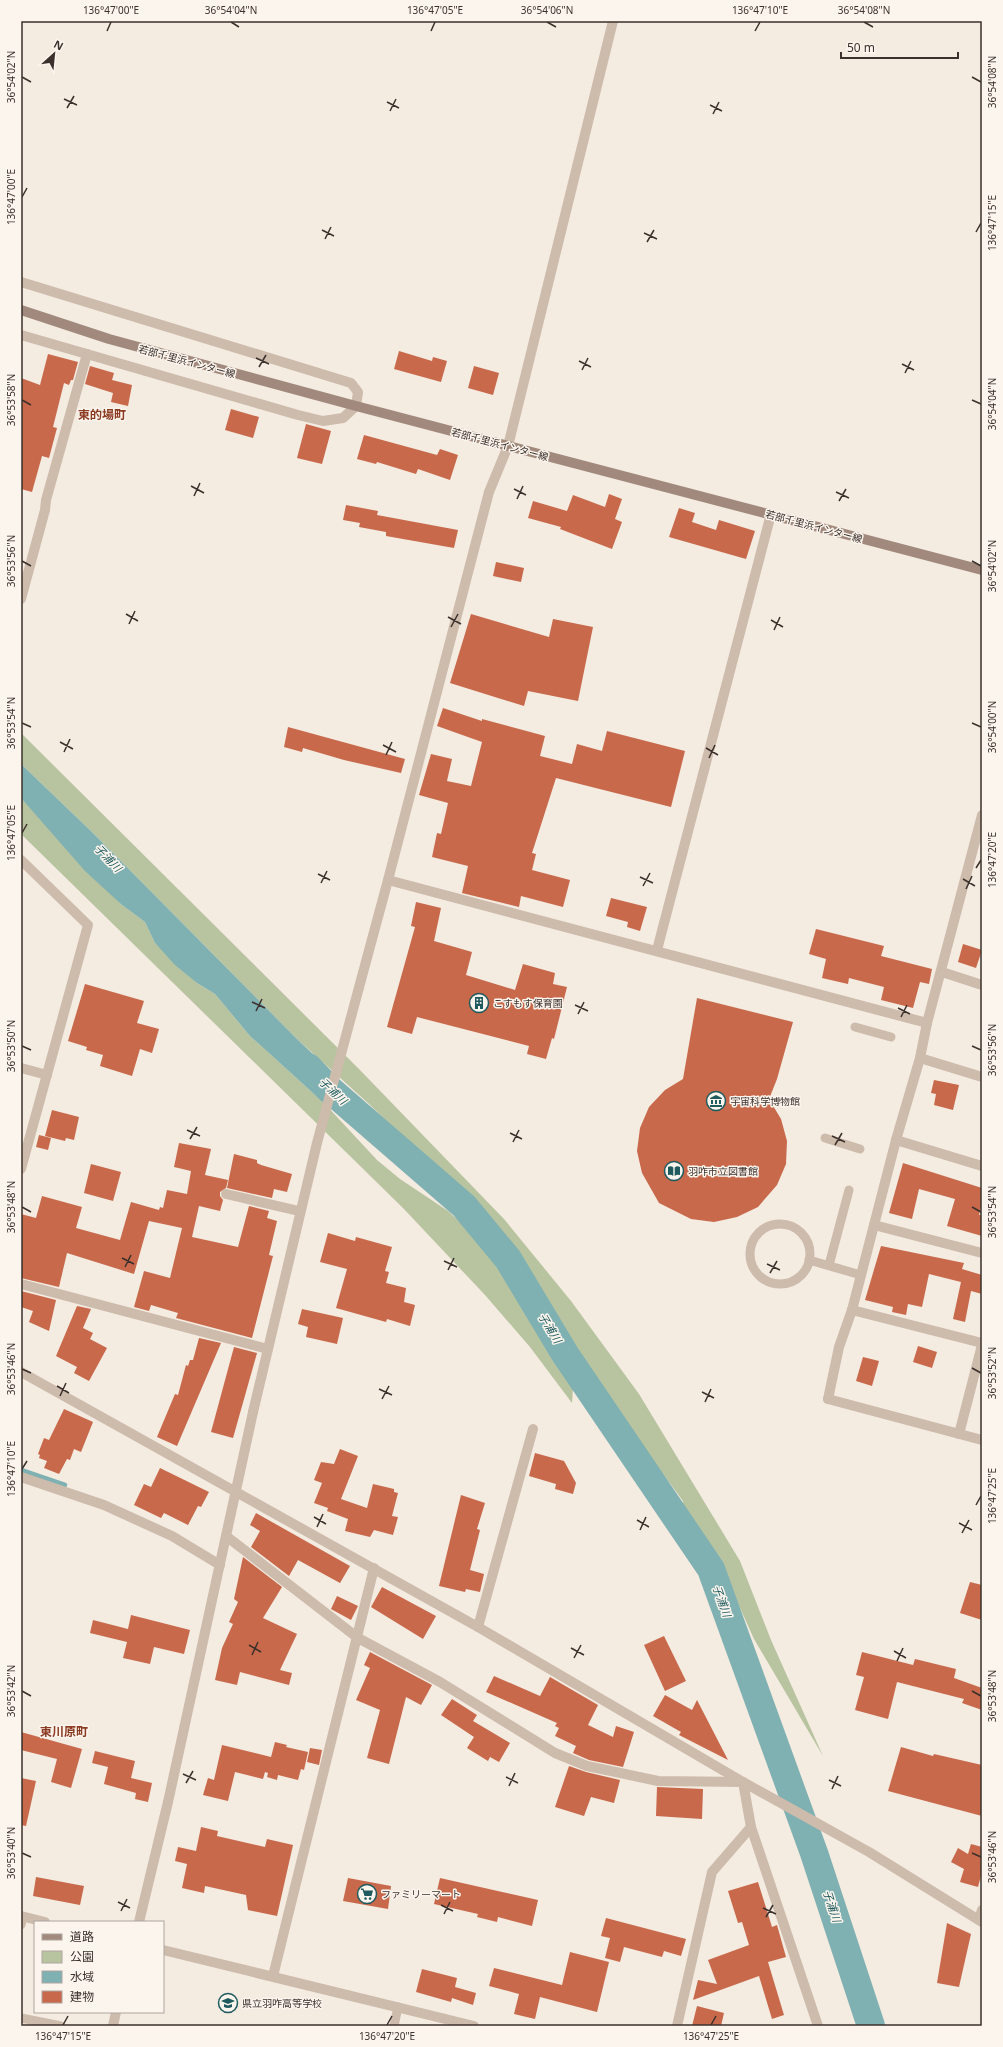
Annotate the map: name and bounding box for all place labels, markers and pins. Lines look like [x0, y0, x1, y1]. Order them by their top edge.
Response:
building icon: こすもす保育園 [468, 992, 490, 1014]
place label: こすもす保育園 [493, 996, 563, 1010]
museum icon: 宇宙科学博物館 [705, 1090, 727, 1112]
place label: 宇宙科学博物館 [730, 1094, 800, 1108]
library icon: 羽咋市立図書館 [663, 1160, 685, 1182]
place label: 羽咋市立図書館 [688, 1164, 758, 1178]
supermarket icon: ファミリーマート [356, 1883, 378, 1905]
place label: ファミリーマート [381, 1887, 461, 1901]
school or university icon: 県立羽咋高等学校 [217, 1992, 239, 2014]
place label: 県立羽咋高等学校 [242, 1996, 322, 2010]

